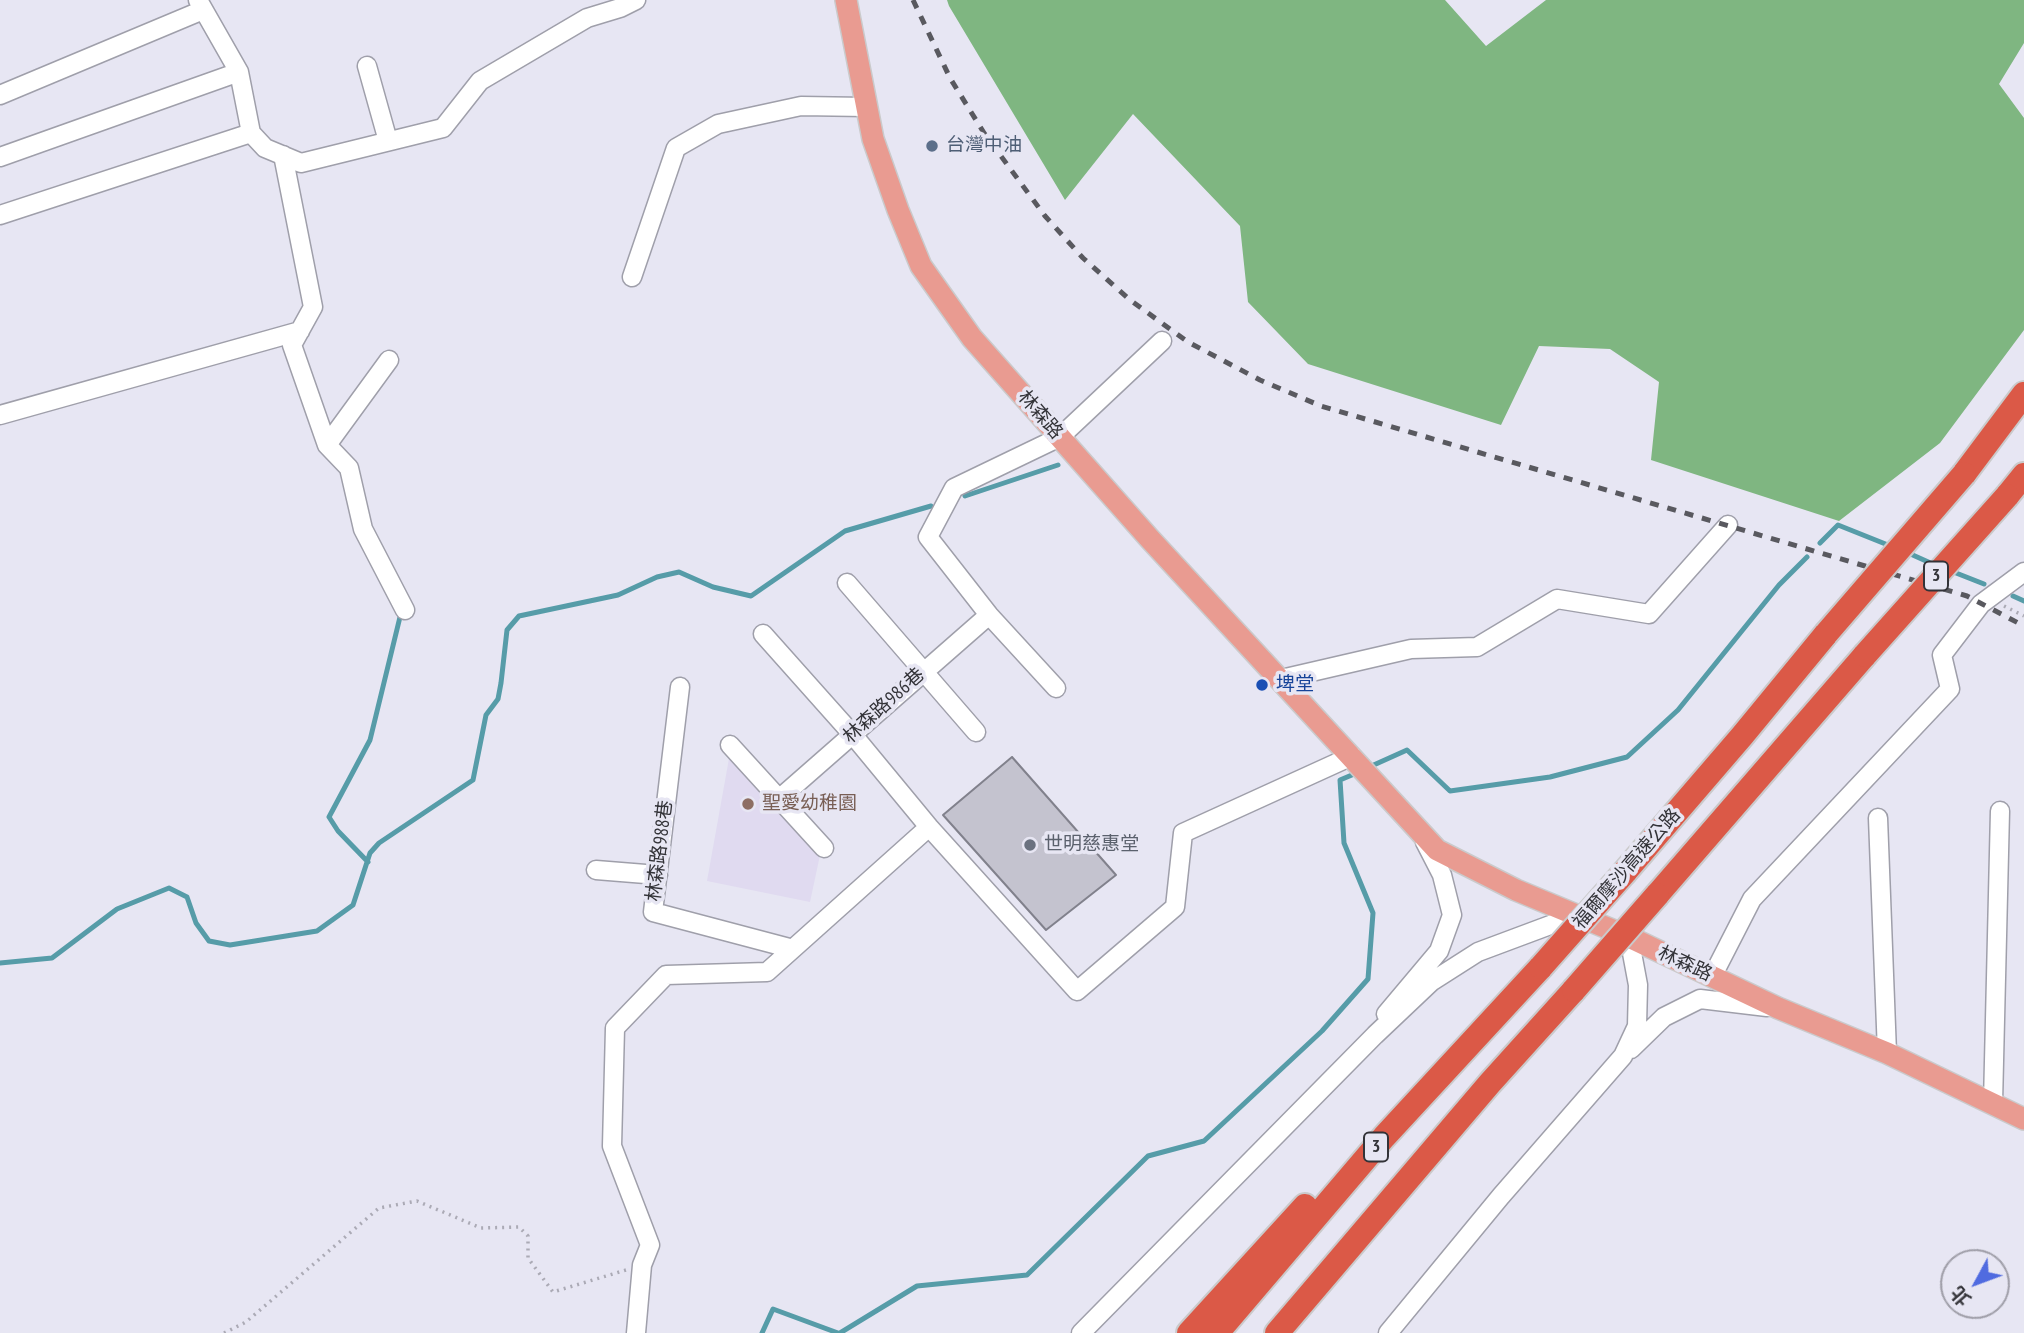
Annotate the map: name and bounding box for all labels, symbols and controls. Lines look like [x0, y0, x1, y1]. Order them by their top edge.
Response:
place label: 台灣中油 [946, 135, 1022, 157]
marker: 台灣中油 [924, 138, 940, 154]
street label: 林森路 [1013, 386, 1067, 444]
road number: 3 [1924, 562, 1948, 590]
street label: 林森路986巷 [839, 664, 929, 748]
place label: 埤堂 [1276, 674, 1314, 696]
marker: 埤堂 [1254, 677, 1270, 693]
place label: 聖愛幼稚園 [762, 793, 857, 815]
marker: 聖愛幼稚園 [740, 796, 756, 812]
street label: 林森路988巷 [642, 799, 678, 903]
street label: 福爾摩沙高速公路 [1569, 804, 1685, 934]
place label: 世明慈惠堂 [1044, 834, 1139, 856]
marker: 世明慈惠堂 [1022, 837, 1038, 853]
street label: 林森路 [1654, 942, 1716, 986]
road number: 3 [1364, 1132, 1388, 1162]
north arrow [1940, 1249, 2010, 1319]
text: 北 [1945, 1281, 1976, 1312]

